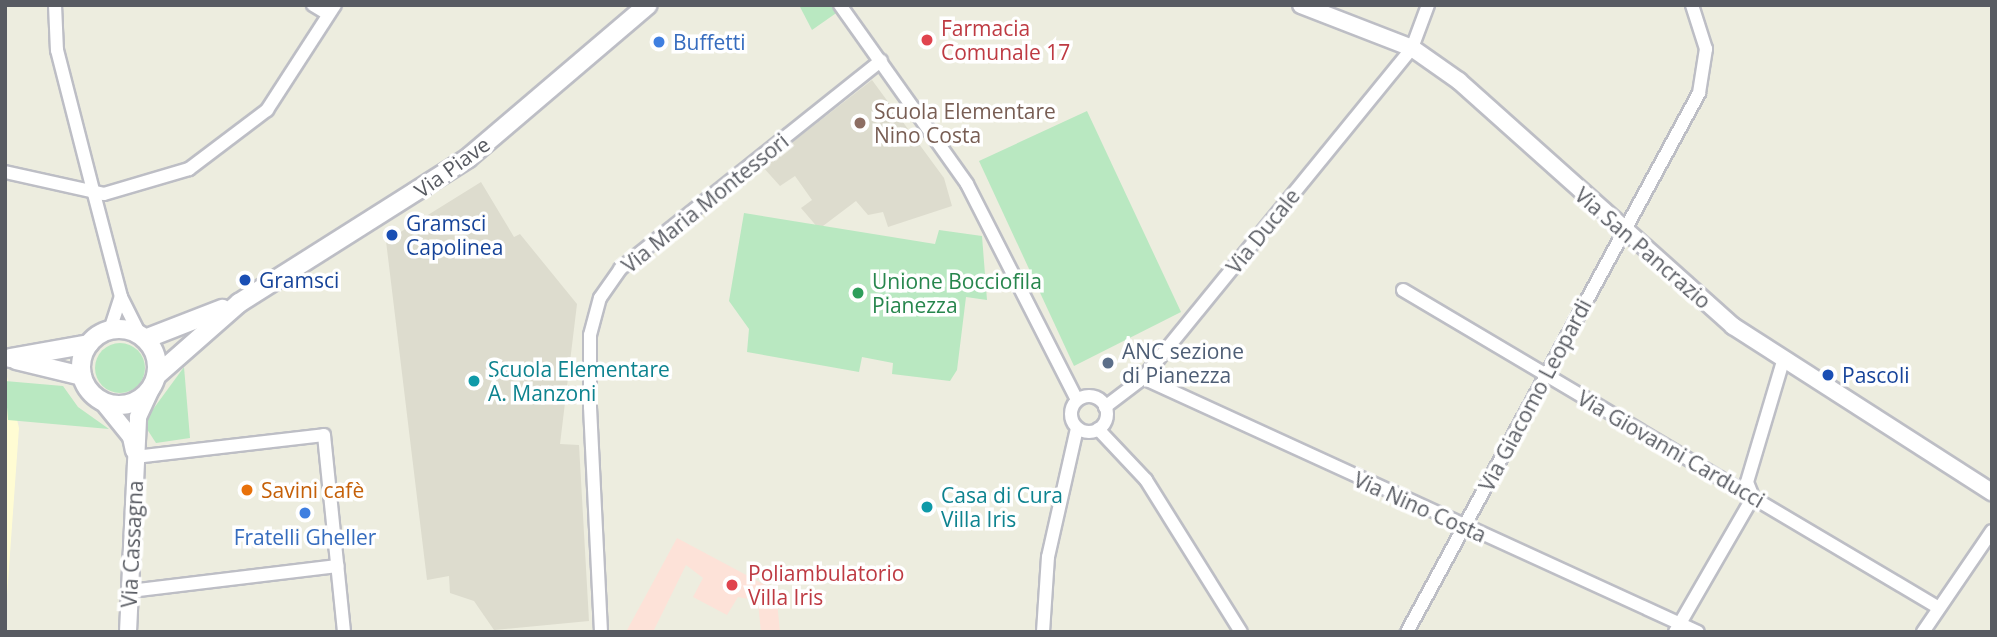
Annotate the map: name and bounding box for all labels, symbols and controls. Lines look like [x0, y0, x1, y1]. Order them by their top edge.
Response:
place label: Farmacia Comunale 17 [941, 15, 1070, 65]
place label: Buffetti [673, 29, 746, 55]
marker: Farmacia Comunale 17 [919, 32, 935, 48]
marker: Buffetti [651, 34, 667, 50]
place label: Scuola Elementare Nino Costa [874, 98, 1056, 148]
marker: Scuola Elementare Nino Costa [852, 115, 868, 131]
street label: Via Maria Montessori [617, 128, 793, 278]
street label: Via Piave [409, 131, 495, 203]
street label: Via San Pancrazio [1570, 182, 1716, 314]
street label: Via Ducale [1221, 183, 1305, 279]
place label: Gramsci Capolinea [406, 210, 503, 260]
marker: Gramsci Capolinea [384, 227, 400, 243]
place label: Gramsci [259, 267, 339, 293]
place label: Unione Bocciofila Pianezza [872, 268, 1042, 318]
marker: Gramsci [237, 272, 253, 288]
marker: Unione Bocciofila Pianezza [850, 285, 866, 301]
street label: Via Giacomo Leopardi [1474, 295, 1596, 495]
place label: ANC sezione di Pianezza [1122, 338, 1244, 388]
marker: ANC sezione di Pianezza [1100, 355, 1116, 371]
place label: Scuola Elementare A. Manzoni [488, 356, 670, 406]
place label: Pascoli [1842, 362, 1910, 388]
marker: Pascoli [1820, 367, 1836, 383]
marker: Scuola Elementare A. Manzoni [466, 373, 482, 389]
street label: Via Giovanni Carducci [1573, 385, 1769, 513]
street label: Via Nino Costa [1350, 467, 1490, 547]
place label: Savini cafè [261, 477, 364, 503]
street label: Via Cassagna [116, 480, 148, 608]
marker: Savini cafè [239, 482, 255, 498]
place label: Casa di Cura Villa Iris [941, 482, 1063, 532]
marker: Casa di Cura Villa Iris [919, 499, 935, 515]
marker: Fratelli Gheller [297, 505, 313, 521]
place label: Fratelli Gheller [234, 524, 376, 550]
place label: Poliambulatorio Villa Iris [748, 560, 904, 610]
marker: Poliambulatorio Villa Iris [722, 575, 742, 595]

